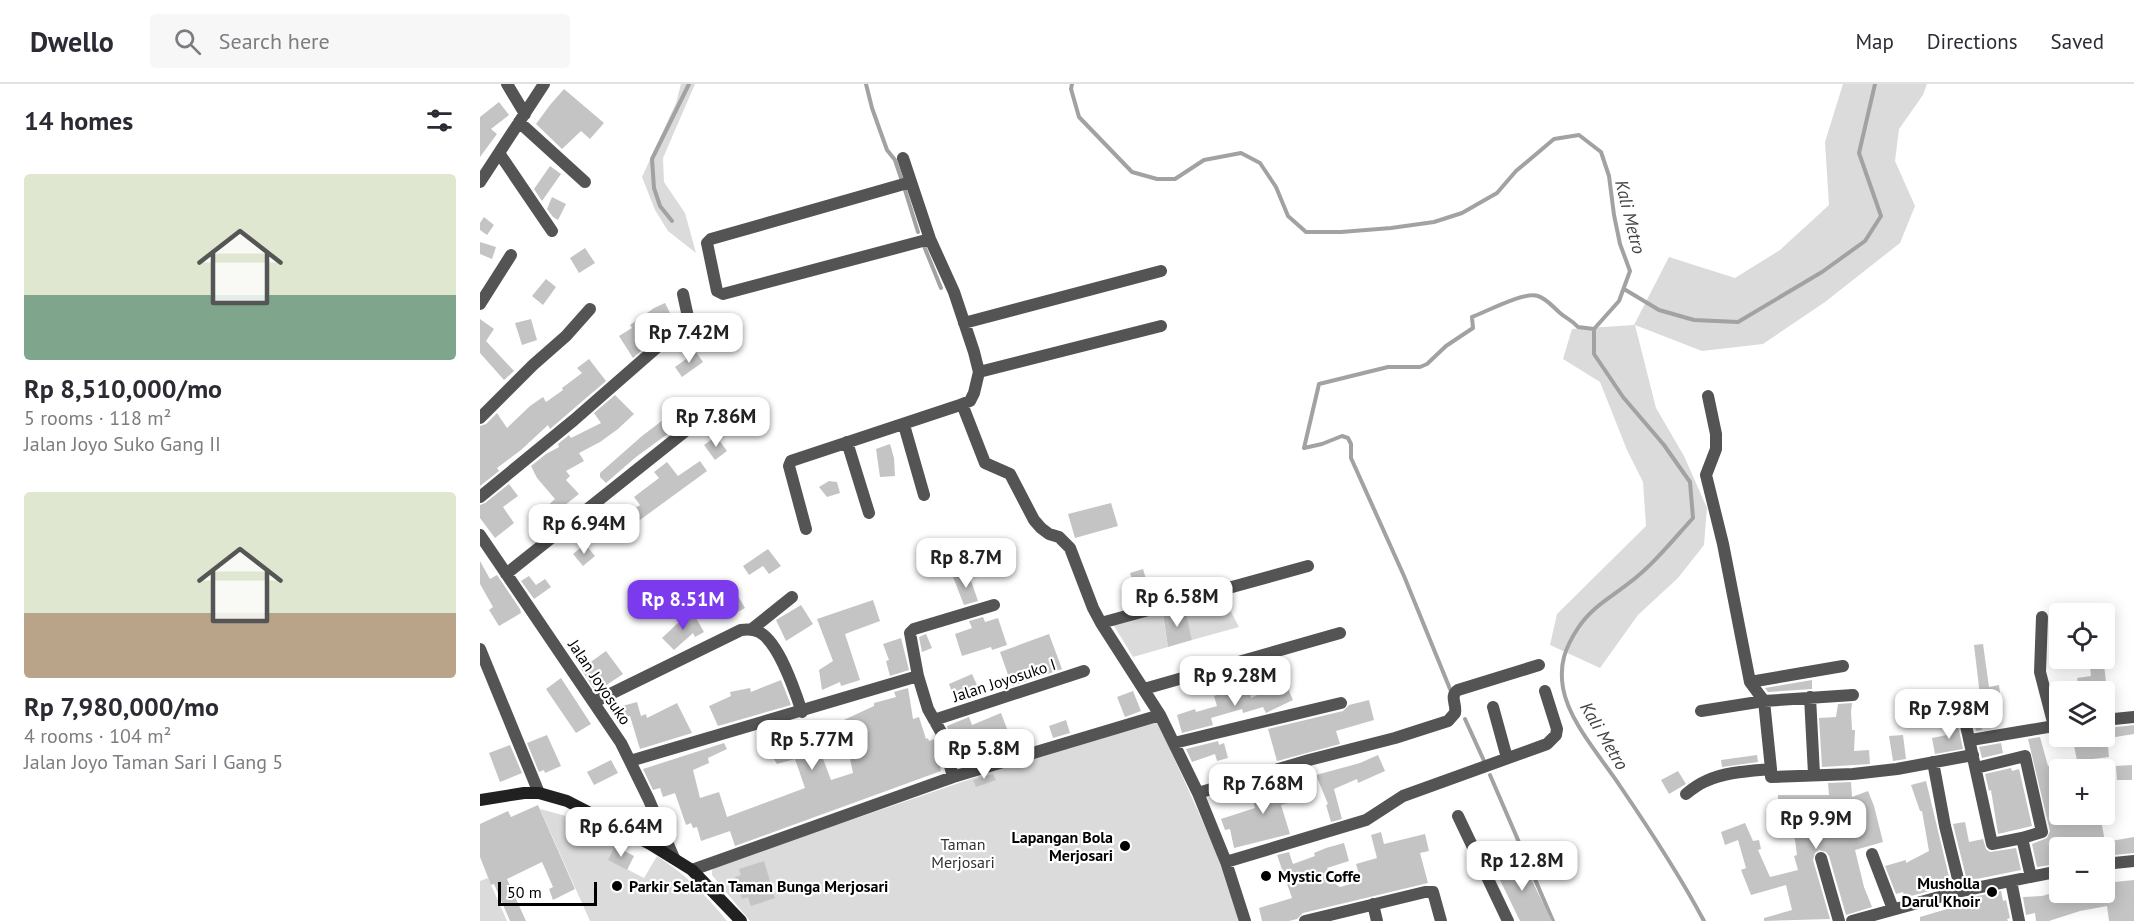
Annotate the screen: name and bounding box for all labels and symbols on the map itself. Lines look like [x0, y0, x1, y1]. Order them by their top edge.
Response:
water label: Kali Metro [1610, 178, 1651, 256]
pin: Rp 7.42M [627, 313, 751, 364]
pin: Rp 7.86M [654, 397, 778, 448]
pin: Rp 6.94M [522, 504, 646, 555]
pin: Rp 8.7M [911, 538, 1021, 589]
pin: Rp 6.58M [1115, 577, 1239, 628]
pin: Rp 8.51M [621, 580, 745, 631]
street label: Jalan Joyosuko [564, 635, 636, 728]
street label: Jalan Joyosuko I [949, 654, 1058, 706]
pin: Rp 9.28M [1173, 656, 1297, 707]
pin: Rp 7.98M [1887, 689, 2011, 740]
water label: Kali Metro [1575, 697, 1634, 774]
pin: Rp 5.77M [750, 720, 874, 771]
pin: Rp 5.8M [929, 729, 1039, 780]
pin: Rp 7.68M [1201, 764, 1325, 815]
pin: Rp 9.9M [1761, 799, 1871, 850]
pin: Rp 6.64M [559, 807, 683, 858]
place label: Lapangan Bola Merjosari [1012, 827, 1113, 865]
park label: Taman Merjosari [931, 834, 995, 872]
marker: Lapangan Bola Merjosari [1118, 839, 1132, 853]
pin: Rp 12.8M [1460, 841, 1584, 892]
place label: Mystic Coffe [1278, 866, 1361, 886]
marker: Mystic Coffe [1259, 869, 1273, 883]
place label: Musholla Darul Khoir [1902, 873, 1980, 911]
place label: Parkir Selatan Taman Bunga Merjosari [629, 876, 888, 896]
scale bar [498, 879, 597, 906]
marker: Parkir Selatan Taman Bunga Merjosari [610, 879, 624, 893]
marker: Musholla Darul Khoir [1985, 885, 1999, 899]

